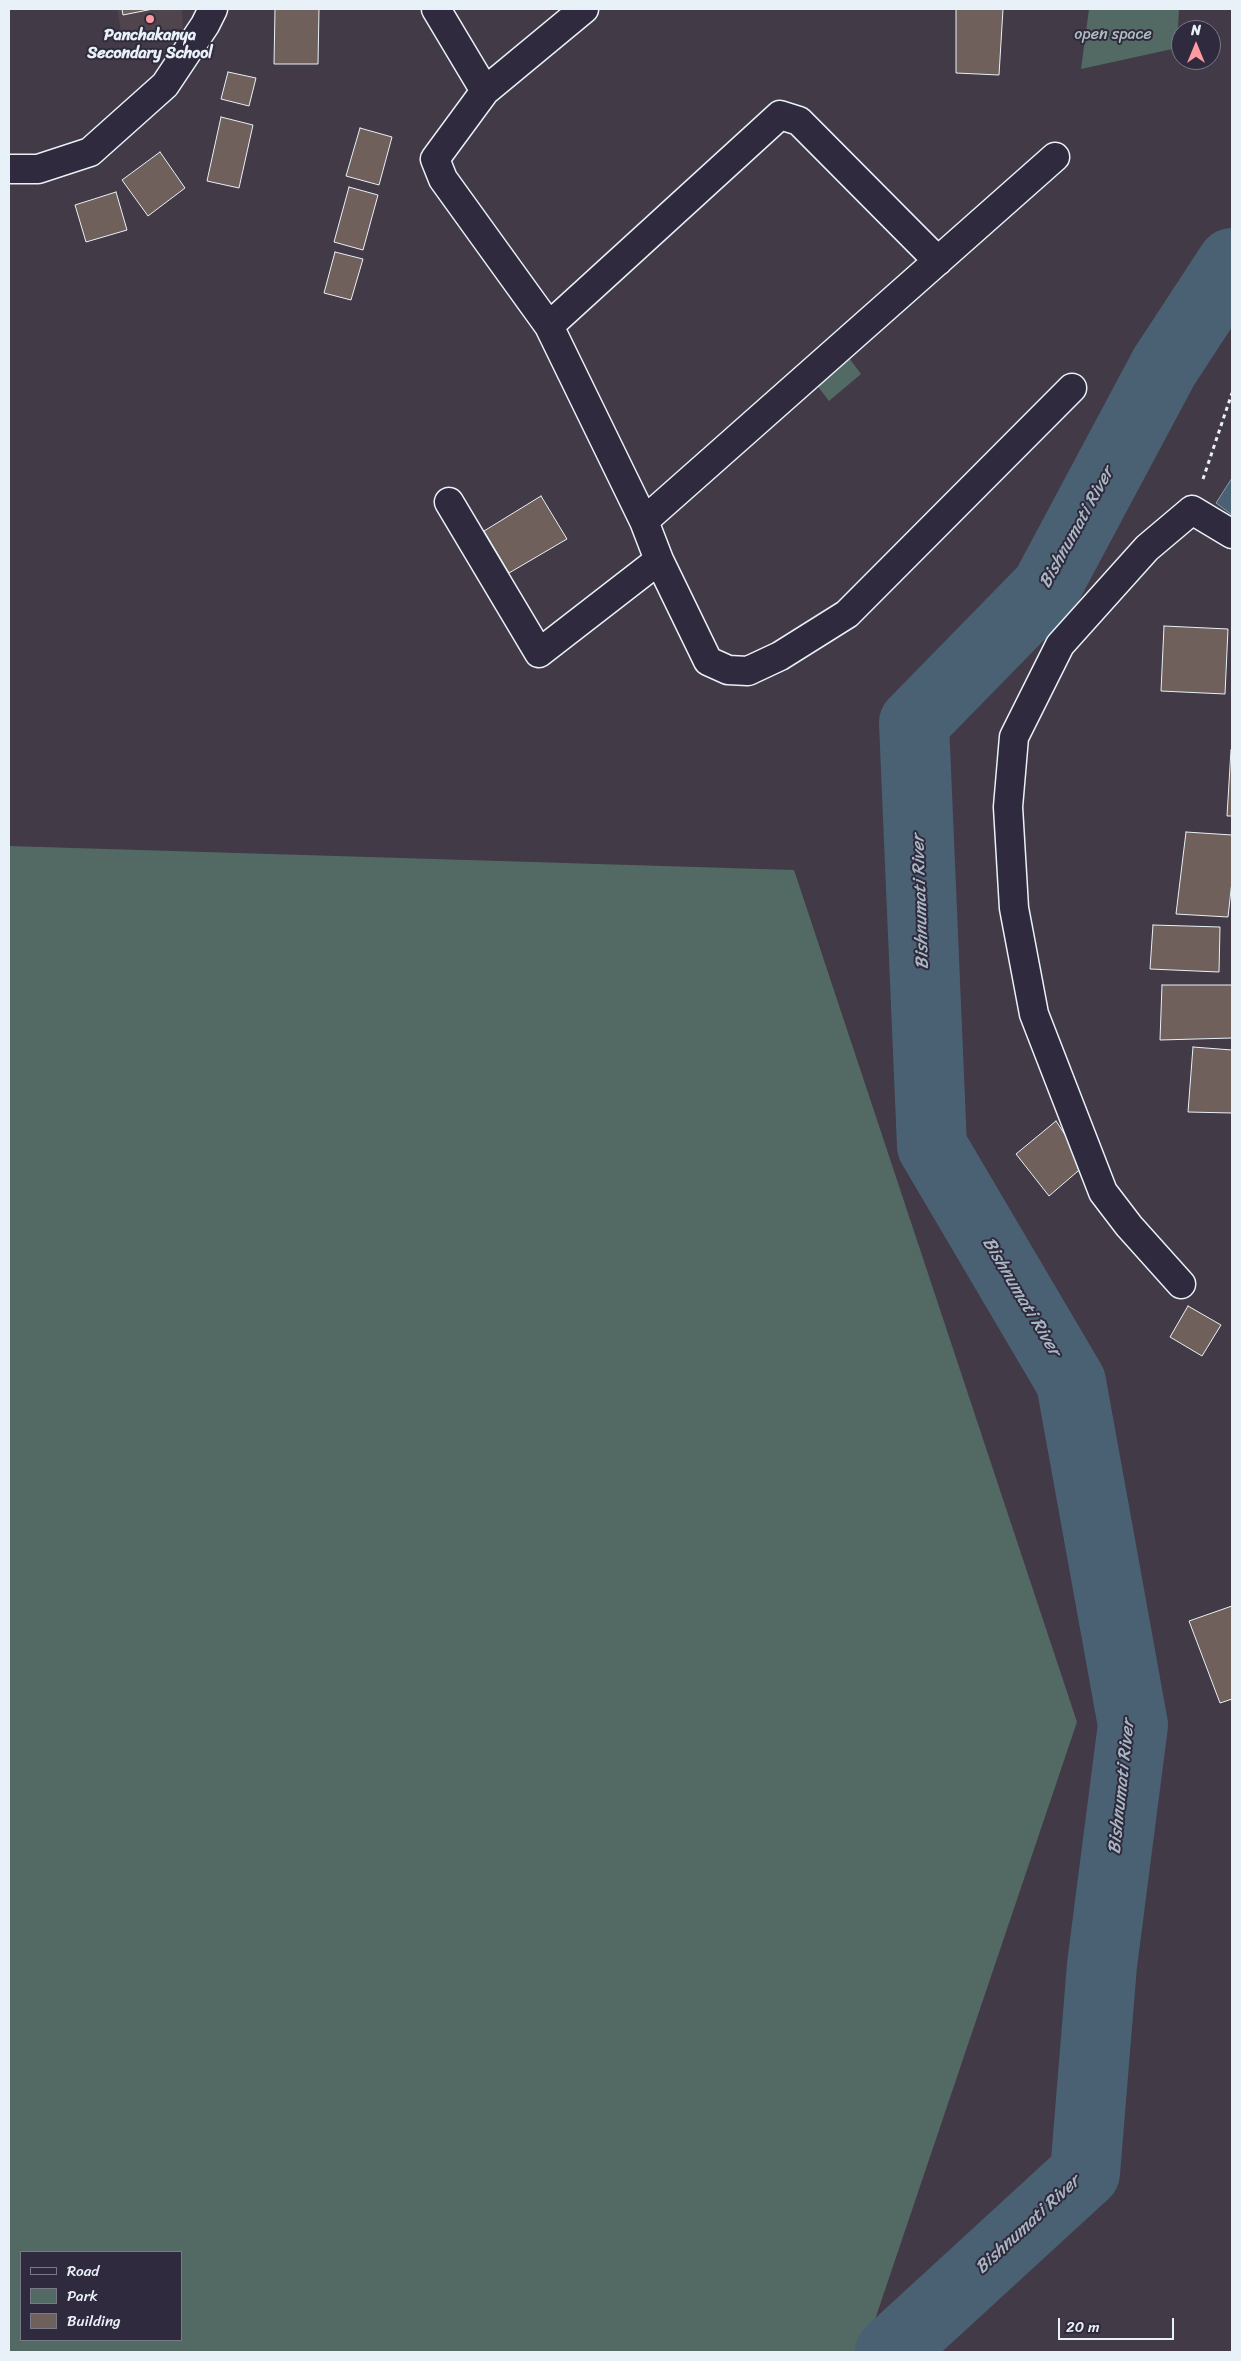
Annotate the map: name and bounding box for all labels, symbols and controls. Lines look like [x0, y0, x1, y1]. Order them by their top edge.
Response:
marker: Panchakanya Secondary School [144, 13, 156, 25]
text: N [1191, 18, 1201, 43]
north arrow [1171, 20, 1221, 70]
park label: open space [1074, 25, 1152, 45]
place label: Panchakanya Secondary School [87, 26, 213, 64]
water label: Bishnumati River [1035, 464, 1119, 592]
water label: Bishnumati River [908, 834, 934, 970]
water label: Bishnumati River [977, 1234, 1065, 1360]
water label: Bishnumati River [1104, 1719, 1140, 1855]
water label: Bishnumati River [971, 2171, 1085, 2279]
legend [20, 2251, 182, 2341]
text: Road [67, 2258, 99, 2284]
text: Park [67, 2283, 98, 2309]
text: Building [67, 2308, 121, 2334]
scale bar [1061, 2308, 1177, 2340]
text: 20 m [1066, 2314, 1100, 2340]

